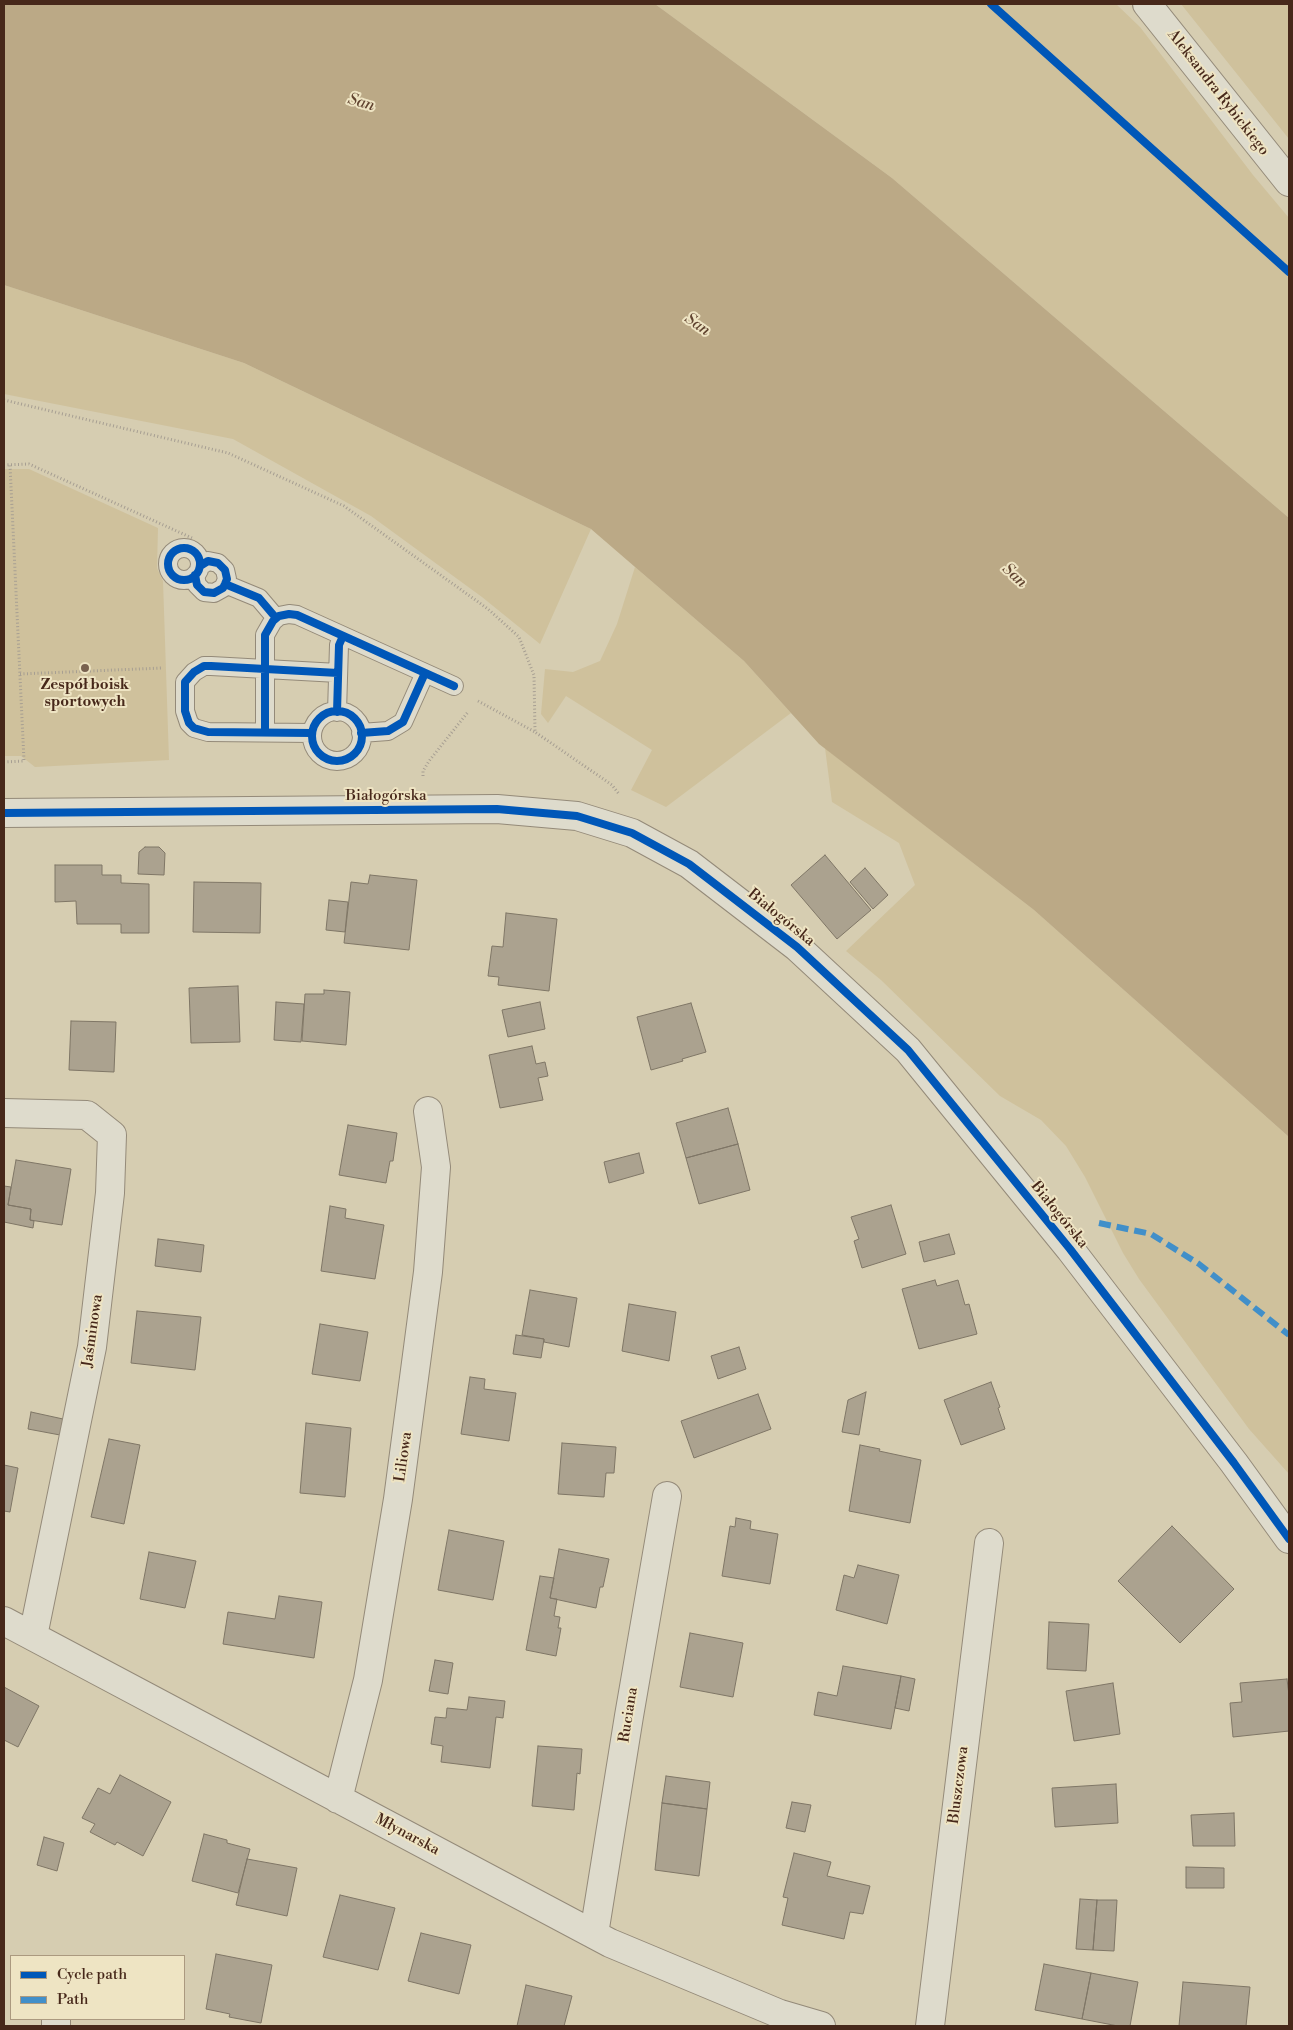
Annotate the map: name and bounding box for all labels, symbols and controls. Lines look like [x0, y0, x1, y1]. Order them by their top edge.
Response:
street label: Aleksandra Rybickiego [1163, 27, 1273, 159]
water label: San [345, 90, 377, 116]
water label: San [680, 309, 714, 341]
water label: San [998, 560, 1030, 592]
marker: Zespół boisk sportowych [79, 662, 91, 674]
place label: Zespół boisk sportowych [41, 676, 129, 711]
street label: Białogórska [345, 787, 427, 805]
street label: Białogórska [744, 885, 818, 951]
street label: Białogórska [1026, 1178, 1092, 1252]
street label: Jaśminowa [79, 1293, 107, 1369]
street label: Liliowa [392, 1431, 416, 1483]
street label: Ruciana [616, 1686, 642, 1744]
street label: Bluszczowa [945, 1745, 973, 1825]
street label: Młynarska [372, 1811, 442, 1859]
legend [10, 1955, 185, 2020]
text: Cycle path [57, 1965, 127, 1984]
text: Path [57, 1990, 89, 2009]

